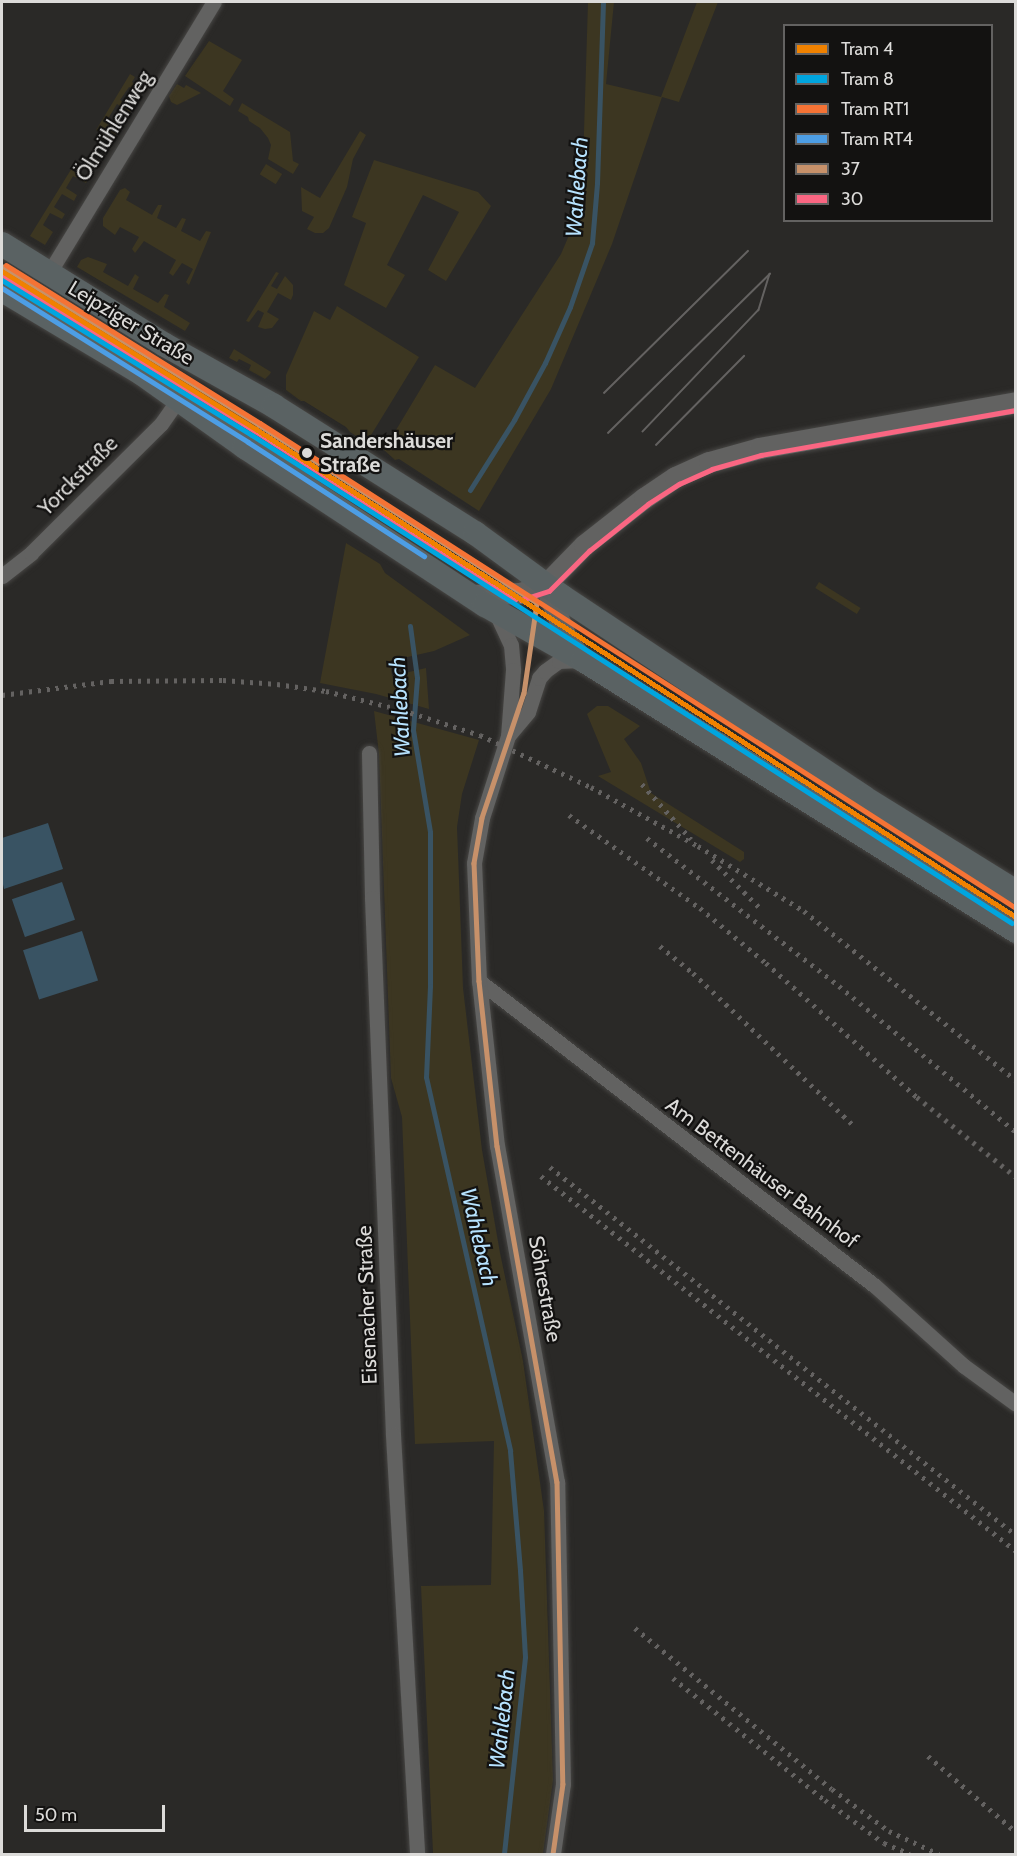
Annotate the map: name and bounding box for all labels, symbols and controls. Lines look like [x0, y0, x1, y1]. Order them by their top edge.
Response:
legend [783, 24, 993, 222]
text: Tram 4 [841, 38, 893, 60]
street label: Ölmühlenweg [70, 66, 158, 186]
text: Tram 8 [841, 68, 894, 90]
text: Tram RT1 [841, 98, 909, 120]
text: Tram RT4 [841, 128, 913, 150]
water label: Wahlebach [560, 136, 594, 238]
text: 37 [841, 158, 860, 180]
text: 30 [841, 188, 863, 210]
street label: Leipziger Straße [64, 276, 198, 370]
place label: Sandershäuser Straße [320, 428, 453, 478]
street label: Yorckstraße [33, 431, 123, 521]
marker: Sandershäuser Straße [298, 444, 316, 462]
water label: Wahlebach [384, 656, 416, 758]
street label: Am Bettenhäuser Bahnhof [661, 1092, 863, 1254]
water label: Wahlebach [455, 1185, 503, 1289]
street label: Eisenacher Straße [352, 1225, 382, 1385]
street label: Söhrestraße [523, 1234, 567, 1344]
water label: Wahlebach [484, 1668, 520, 1770]
scale bar [27, 1793, 168, 1831]
text: 50 m [35, 1804, 77, 1826]

